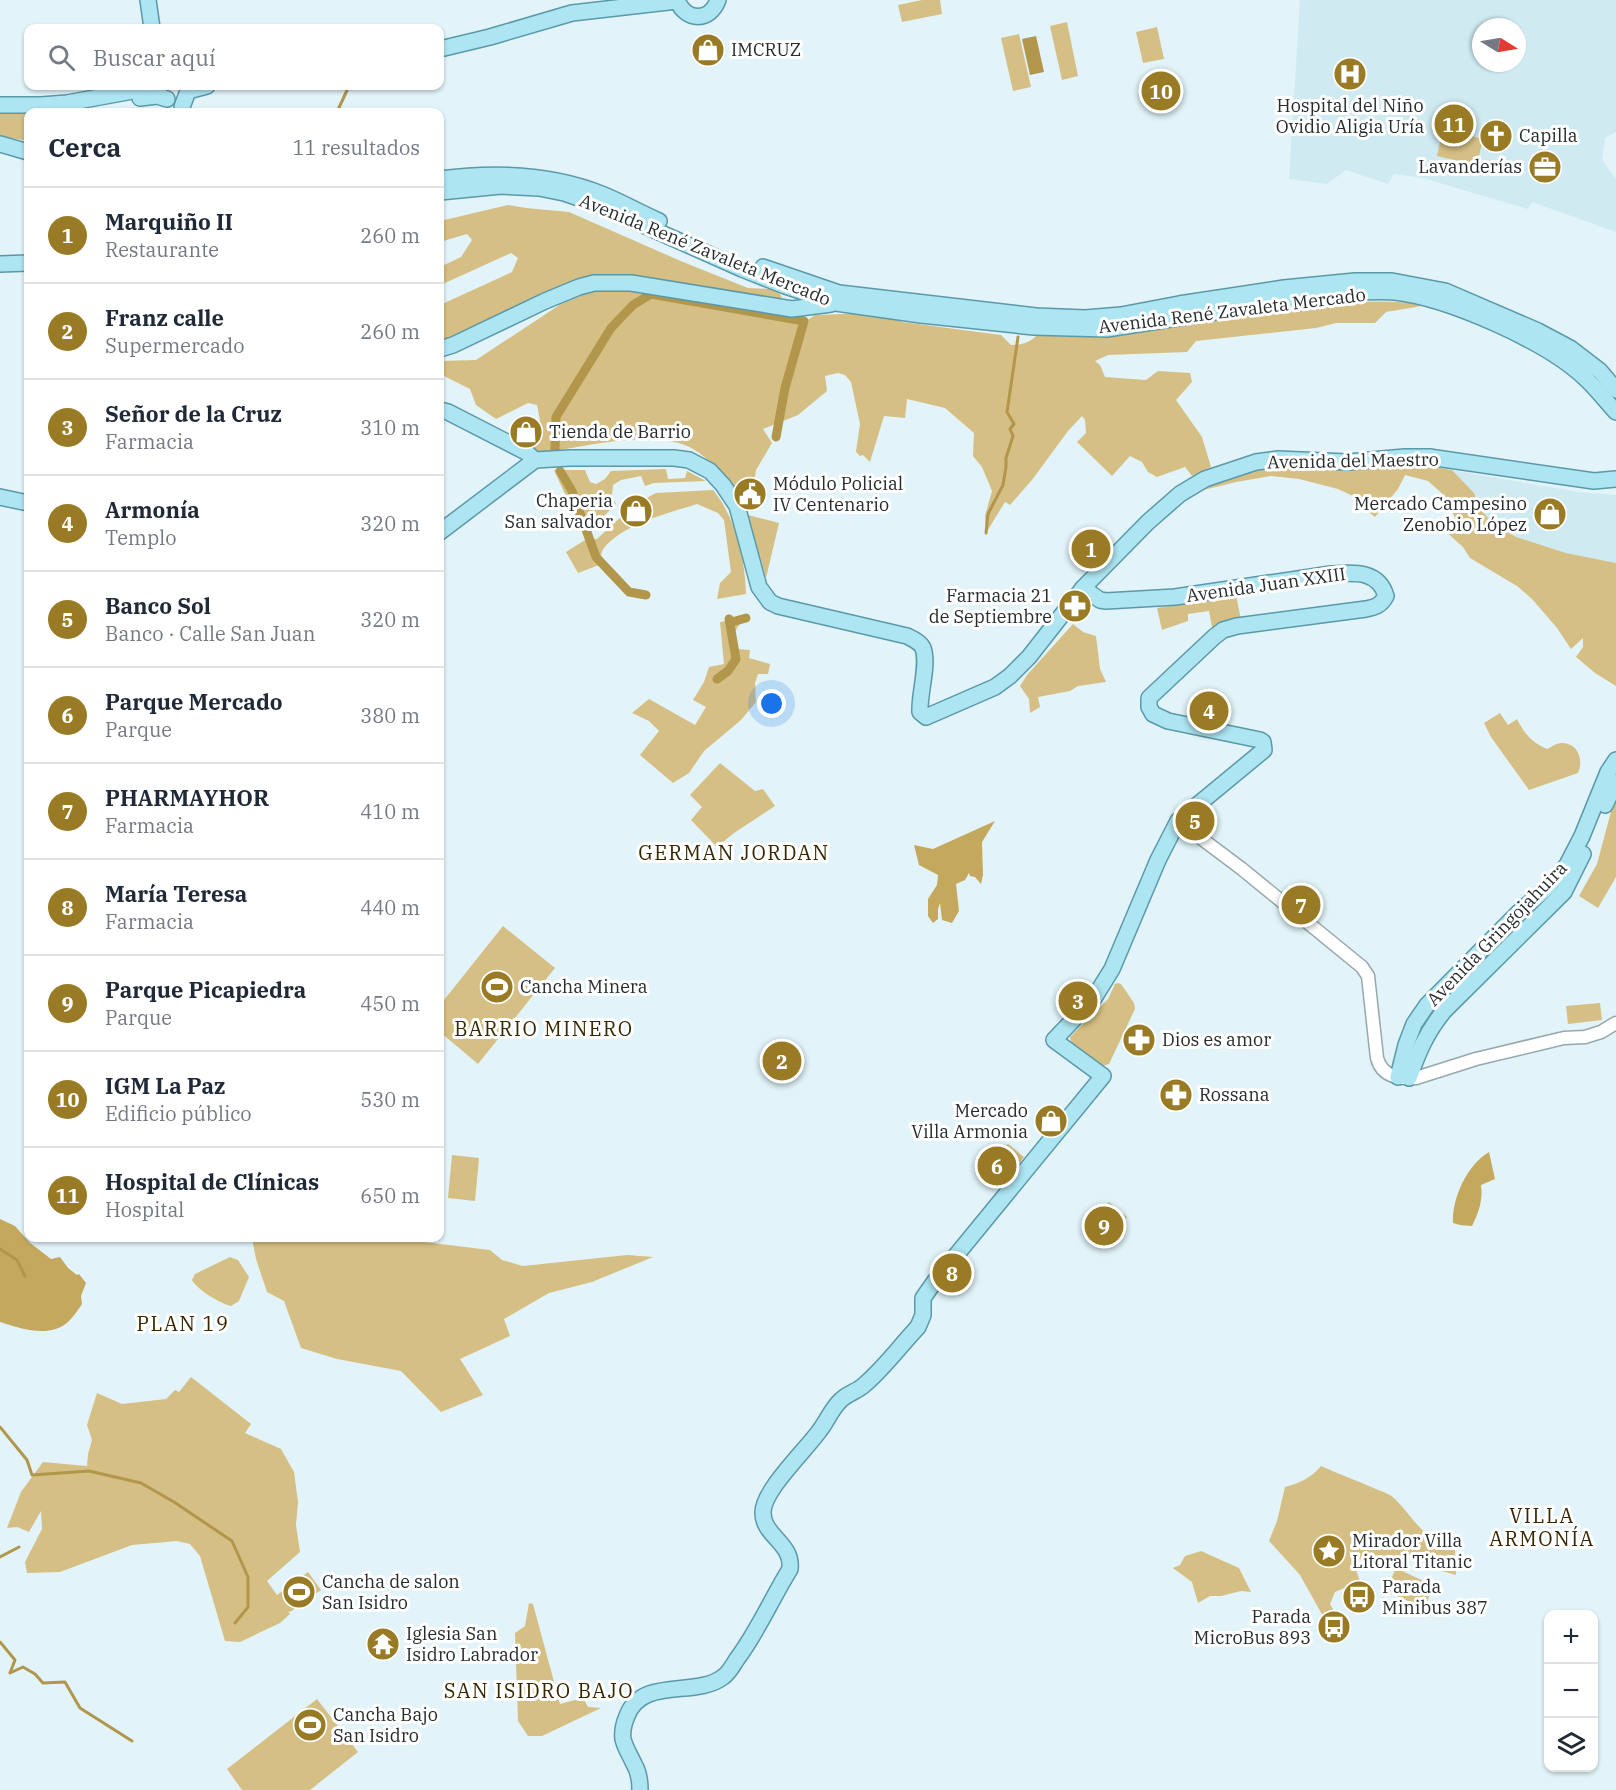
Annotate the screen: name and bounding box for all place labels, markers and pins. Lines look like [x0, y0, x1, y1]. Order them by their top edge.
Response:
shop icon: IMCRUZ [690, 32, 726, 68]
place label: IMCRUZ [731, 38, 801, 61]
hospital icon: Hospital del Niño Ovidio Aligia Uría [1332, 56, 1368, 92]
pin: 10 [1142, 68, 1180, 113]
place label: Hospital del Niño Ovidio Aligia Uría [1276, 94, 1425, 138]
pin: 11 [1434, 102, 1474, 146]
church icon: Capilla [1478, 118, 1514, 154]
place label: Capilla [1519, 124, 1578, 147]
office icon: Lavanderías [1527, 149, 1563, 185]
place label: Lavanderías [1418, 155, 1522, 178]
shop icon: Tienda de Barrio [508, 414, 544, 450]
place label: Tienda de Barrio [549, 420, 691, 443]
place label: Módulo Policial IV Centenario [773, 472, 903, 516]
public building icon: Módulo Policial IV Centenario [732, 476, 768, 512]
place label: Chaperia San salvador [505, 489, 613, 533]
place label: Mercado Campesino Zenobio López [1354, 492, 1527, 536]
shop icon: Chaperia San salvador [618, 493, 654, 529]
shop icon: Mercado Campesino Zenobio López [1532, 496, 1568, 532]
pin: 1 [1072, 526, 1110, 572]
place label: Farmacia 21 de Septiembre [929, 584, 1052, 628]
pharmacy icon: Farmacia 21 de Septiembre [1057, 588, 1093, 624]
pin: 4 [1190, 688, 1228, 734]
pin: 5 [1176, 798, 1214, 844]
pin: 7 [1282, 882, 1320, 928]
sports icon: Cancha Minera [479, 969, 515, 1005]
place label: Cancha Minera [520, 975, 648, 998]
pin: 3 [1058, 978, 1098, 1024]
pharmacy icon: Dios es amor [1121, 1022, 1157, 1058]
place label: Dios es amor [1162, 1028, 1271, 1051]
pin: 2 [762, 1038, 802, 1084]
pharmacy icon: Rossana [1158, 1077, 1194, 1113]
place label: Rossana [1199, 1083, 1270, 1106]
place label: Mercado Villa Armonia [911, 1099, 1028, 1143]
shop icon: Mercado Villa Armonia [1033, 1103, 1069, 1139]
pin: 6 [978, 1144, 1016, 1188]
pin: 9 [1084, 1204, 1124, 1248]
pin: 8 [932, 1250, 972, 1296]
place label: Mirador Villa Litoral Titanic [1352, 1529, 1472, 1573]
place icon: Mirador Villa Litoral Titanic [1311, 1533, 1347, 1569]
place label: Cancha de salon San Isidro [322, 1570, 460, 1614]
sports icon: Cancha de salon San Isidro [281, 1574, 317, 1610]
place label: Parada Minibus 387 [1382, 1575, 1488, 1619]
bus stop icon: Parada Minibus 387 [1341, 1579, 1377, 1615]
place label: Parada MicroBus 893 [1194, 1605, 1311, 1649]
bus stop icon: Parada MicroBus 893 [1316, 1609, 1352, 1645]
place label: Iglesia San Isidro Labrador [406, 1622, 538, 1666]
temple icon: Iglesia San Isidro Labrador [365, 1626, 401, 1662]
place label: Cancha Bajo San Isidro [333, 1703, 438, 1747]
sports icon: Cancha Bajo San Isidro [292, 1707, 328, 1743]

